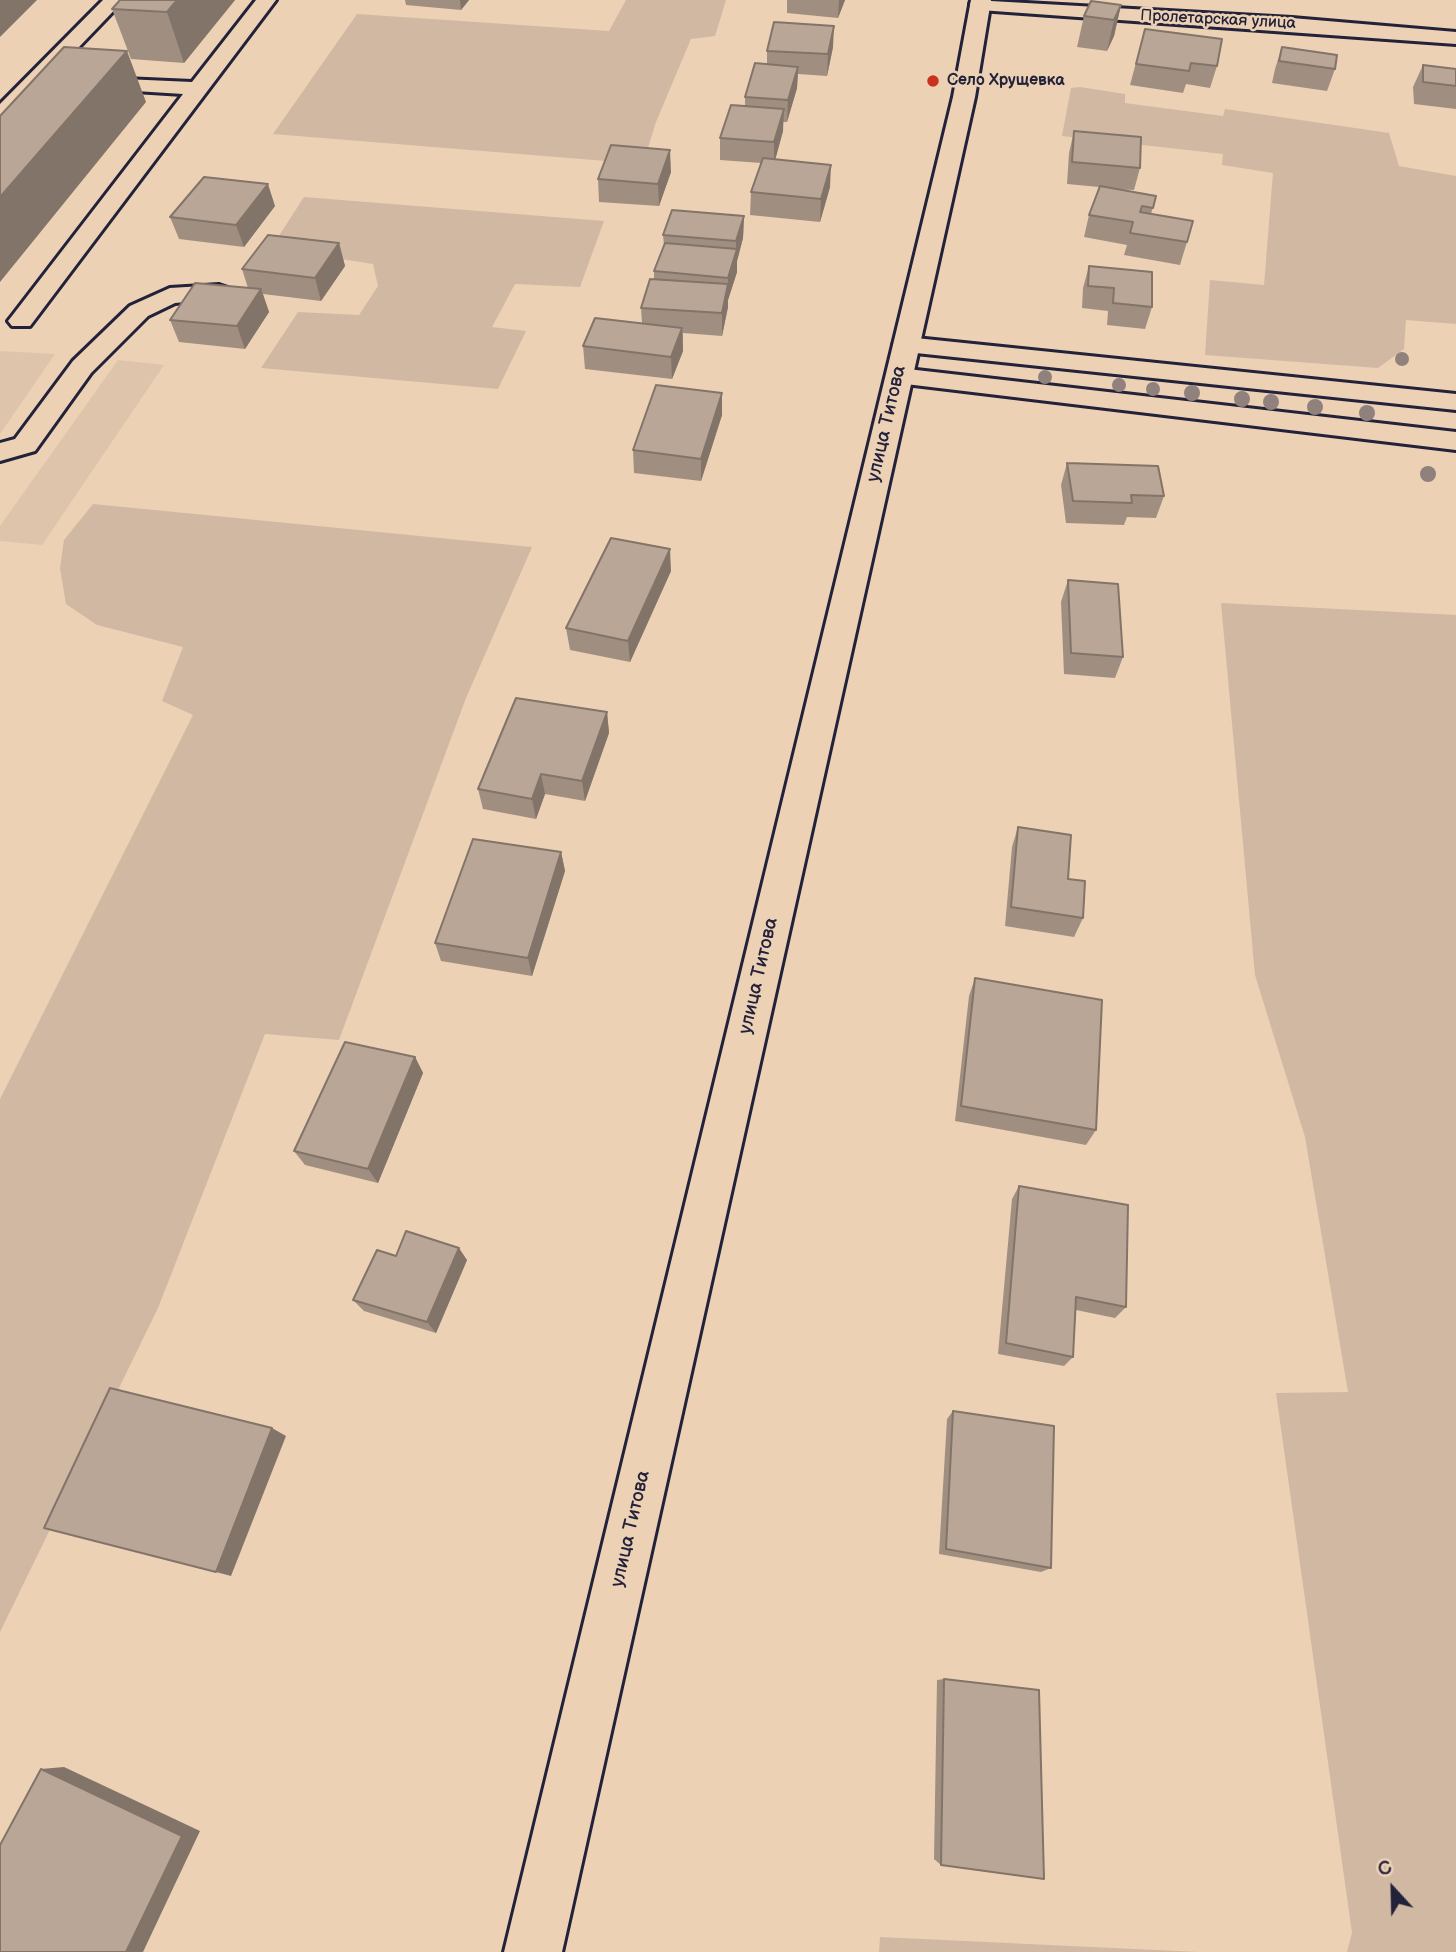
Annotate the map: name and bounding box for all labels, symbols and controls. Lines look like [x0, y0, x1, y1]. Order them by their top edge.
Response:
street label: Пролетарская улица [1140, 6, 1296, 34]
place label: Село Хрущевка [947, 71, 1065, 91]
marker: Село Хрущевка [925, 73, 941, 89]
street label: улица Титова [863, 364, 911, 484]
street label: улица Титова [735, 916, 783, 1036]
street label: улица Титова [607, 1469, 655, 1589]
north arrow [1358, 1854, 1428, 1924]
text: С [1375, 1856, 1395, 1882]

